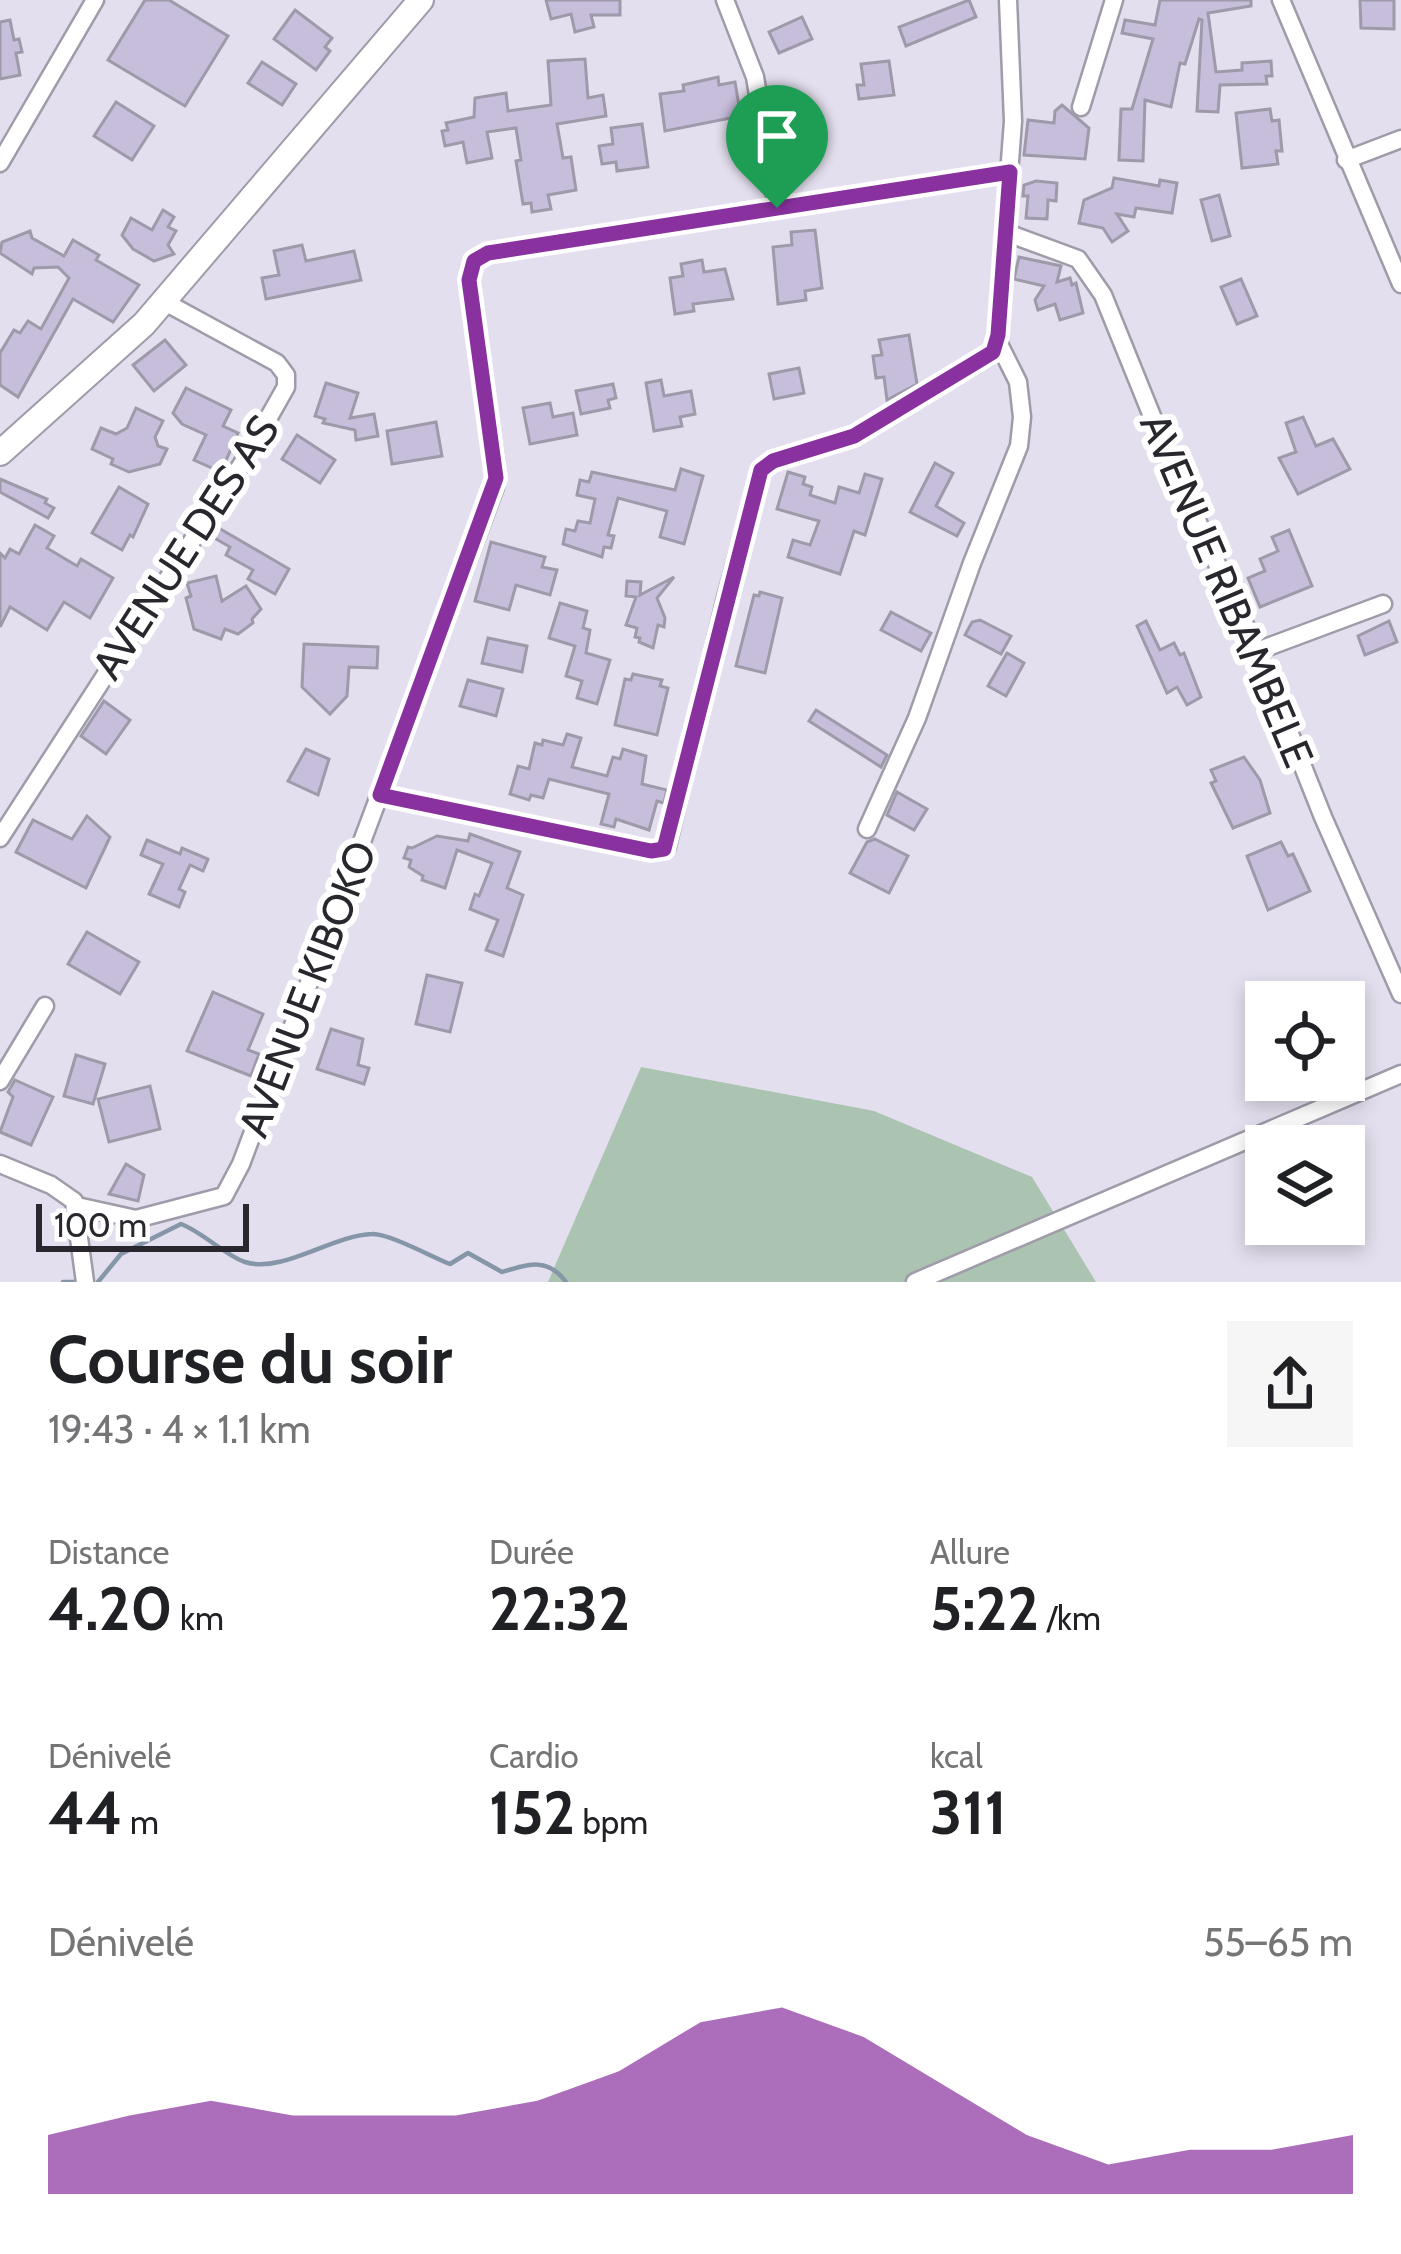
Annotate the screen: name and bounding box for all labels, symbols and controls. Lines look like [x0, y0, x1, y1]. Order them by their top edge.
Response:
pin [726, 85, 828, 208]
icon: arrive [744, 103, 810, 169]
street label: AVENUE RIBAMBELE [1129, 405, 1325, 775]
street label: AVENUE DES AS [81, 406, 289, 688]
street label: AVENUE KIBOKO [227, 834, 387, 1144]
map controls [1245, 981, 1365, 1245]
button: locate [1245, 981, 1365, 1101]
button: layers [1245, 1125, 1365, 1245]
scale bar [36, 1198, 249, 1251]
text: 100 m [54, 1205, 147, 1245]
text: Course du soir [48, 1319, 452, 1400]
button: share [1227, 1321, 1353, 1447]
text: 19:43 · 4 × 1.1 km [48, 1405, 311, 1453]
text: Distance [48, 1532, 169, 1572]
text: Durée [489, 1532, 574, 1572]
text: Allure [930, 1532, 1010, 1572]
text: 4.20 [48, 1572, 173, 1645]
text: 22:32 [489, 1572, 630, 1645]
text: 5:22 [930, 1572, 1039, 1645]
text: km [173, 1598, 224, 1638]
text: /km [1039, 1598, 1101, 1638]
text: Dénivelé [48, 1736, 172, 1776]
text: Cardio [489, 1736, 579, 1776]
text: kcal [930, 1736, 983, 1776]
text: 44 [48, 1776, 123, 1849]
text: 152 [489, 1776, 575, 1849]
text: 311 [930, 1776, 1007, 1849]
text: m [123, 1802, 159, 1842]
text: bpm [575, 1802, 648, 1842]
text: Dénivelé [48, 1918, 194, 1966]
text: 55–65 m [1203, 1918, 1353, 1966]

